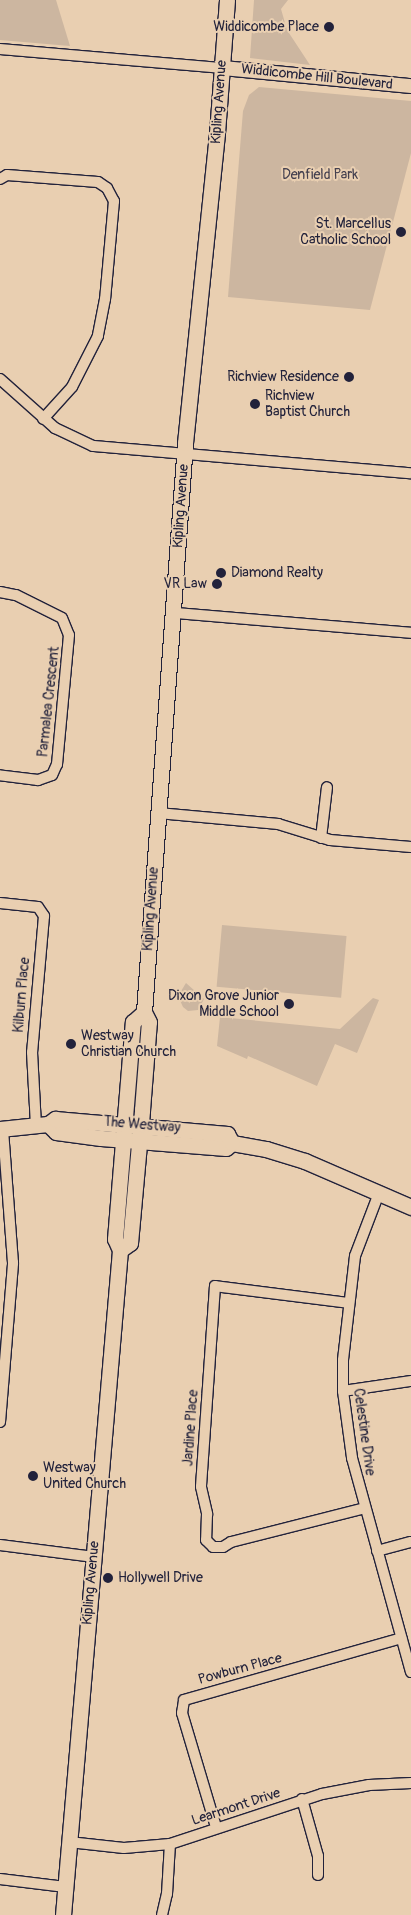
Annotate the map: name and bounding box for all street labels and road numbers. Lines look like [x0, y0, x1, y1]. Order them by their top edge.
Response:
street label: Kipling Avenue [208, 59, 230, 145]
street label: Widdicombe Hill Boulevard [240, 61, 394, 93]
street label: Kipling Avenue [170, 463, 192, 549]
street label: Parmalea Crescent [35, 646, 63, 758]
street label: Kipling Avenue [140, 866, 162, 952]
street label: Kilburn Place [10, 957, 34, 1033]
street label: The Westway [103, 1113, 181, 1137]
street label: Celestine Drive [350, 1387, 378, 1477]
street label: Jardine Place [180, 1389, 202, 1467]
street label: Kipling Avenue [79, 1540, 103, 1626]
street label: Powburn Place [196, 1650, 284, 1688]
street label: Learmont Drive [189, 1785, 283, 1829]

